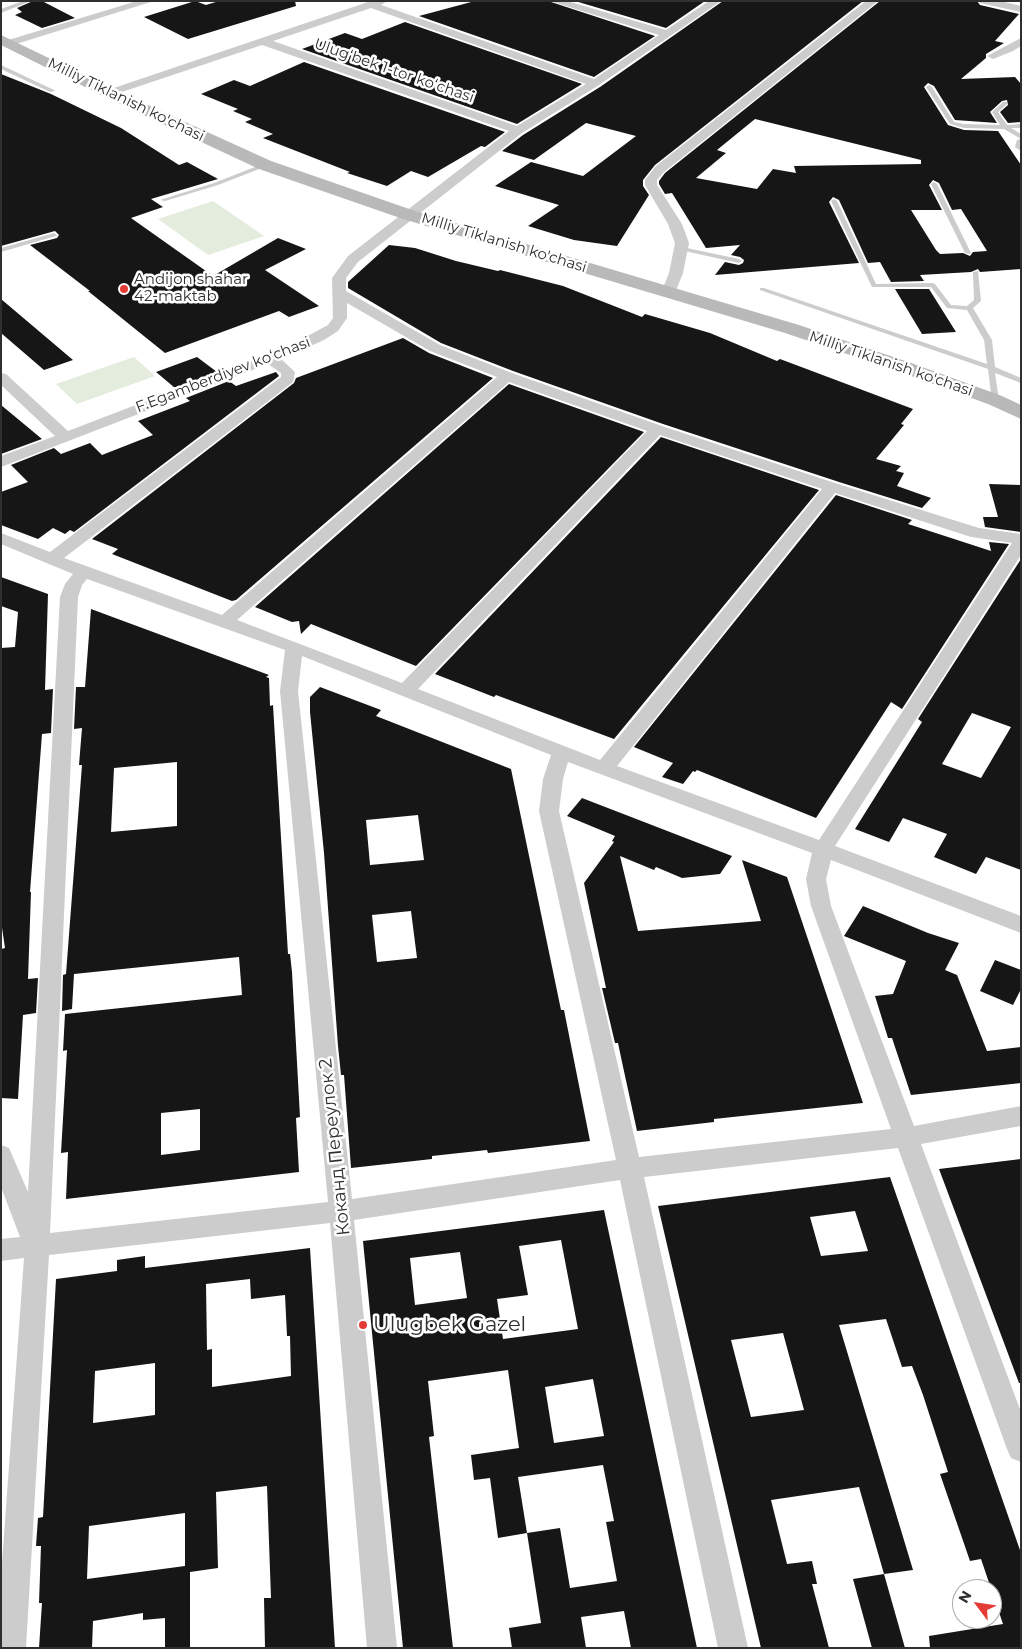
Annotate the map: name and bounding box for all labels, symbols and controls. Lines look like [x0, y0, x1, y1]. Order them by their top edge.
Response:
street label: Ulug‘bek 1-tor koʻchasi [312, 35, 476, 107]
street label: Milliy Tiklanish ko'chasi [45, 54, 207, 146]
street label: Milliy Tiklanish ko'chasi [419, 209, 589, 277]
place label: Andijon shahar 42-maktab [134, 271, 248, 306]
marker: Andijon shahar 42-maktab [118, 283, 130, 295]
street label: Milliy Tiklanish ko'chasi [807, 328, 975, 400]
street label: F.Egamberdiyev kо‘chasi [133, 333, 313, 417]
street label: Коканд Πереулок 2 [315, 1057, 355, 1237]
place label: Ulugbek Gazel [373, 1312, 526, 1338]
marker: Ulugbek Gazel [357, 1319, 369, 1331]
north arrow [952, 1579, 1002, 1629]
text: N [954, 1587, 976, 1606]

